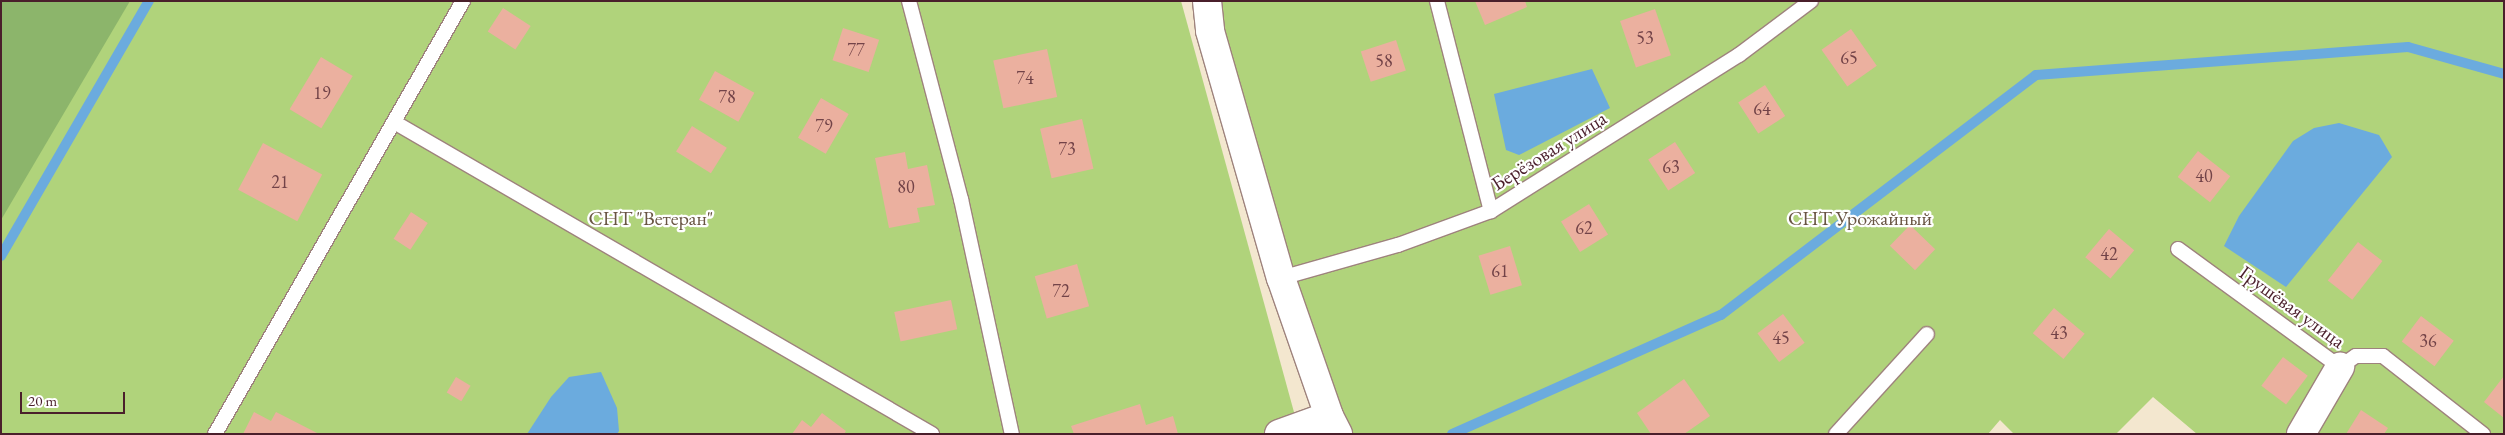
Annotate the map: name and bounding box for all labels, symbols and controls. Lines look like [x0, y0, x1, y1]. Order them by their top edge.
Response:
house number: 53 [1636, 27, 1654, 49]
house number: 77 [847, 39, 865, 61]
house number: 65 [1840, 47, 1858, 69]
house number: 58 [1375, 50, 1393, 72]
house number: 74 [1016, 67, 1034, 89]
house number: 19 [313, 82, 331, 104]
house number: 78 [718, 86, 736, 108]
house number: 64 [1753, 98, 1771, 120]
street label: Берёзовая улица [1487, 106, 1611, 196]
house number: 79 [815, 115, 833, 137]
house number: 73 [1058, 138, 1076, 160]
house number: 63 [1662, 156, 1680, 178]
house number: 40 [2195, 165, 2213, 187]
house number: 21 [271, 171, 289, 193]
house number: 80 [897, 176, 915, 198]
park label: СНТ "Ветеран" [589, 206, 713, 230]
park label: СНТ Урожайный [1788, 206, 1932, 230]
house number: 62 [1575, 217, 1593, 239]
house number: 42 [2100, 243, 2118, 265]
house number: 61 [1491, 260, 1509, 282]
street label: Грушёвая улица [2234, 261, 2350, 353]
house number: 72 [1052, 280, 1070, 302]
house number: 43 [2050, 322, 2068, 344]
house number: 45 [1772, 327, 1790, 349]
house number: 36 [2419, 330, 2437, 352]
scale bar [22, 382, 128, 414]
text: 20 m [28, 391, 57, 410]

